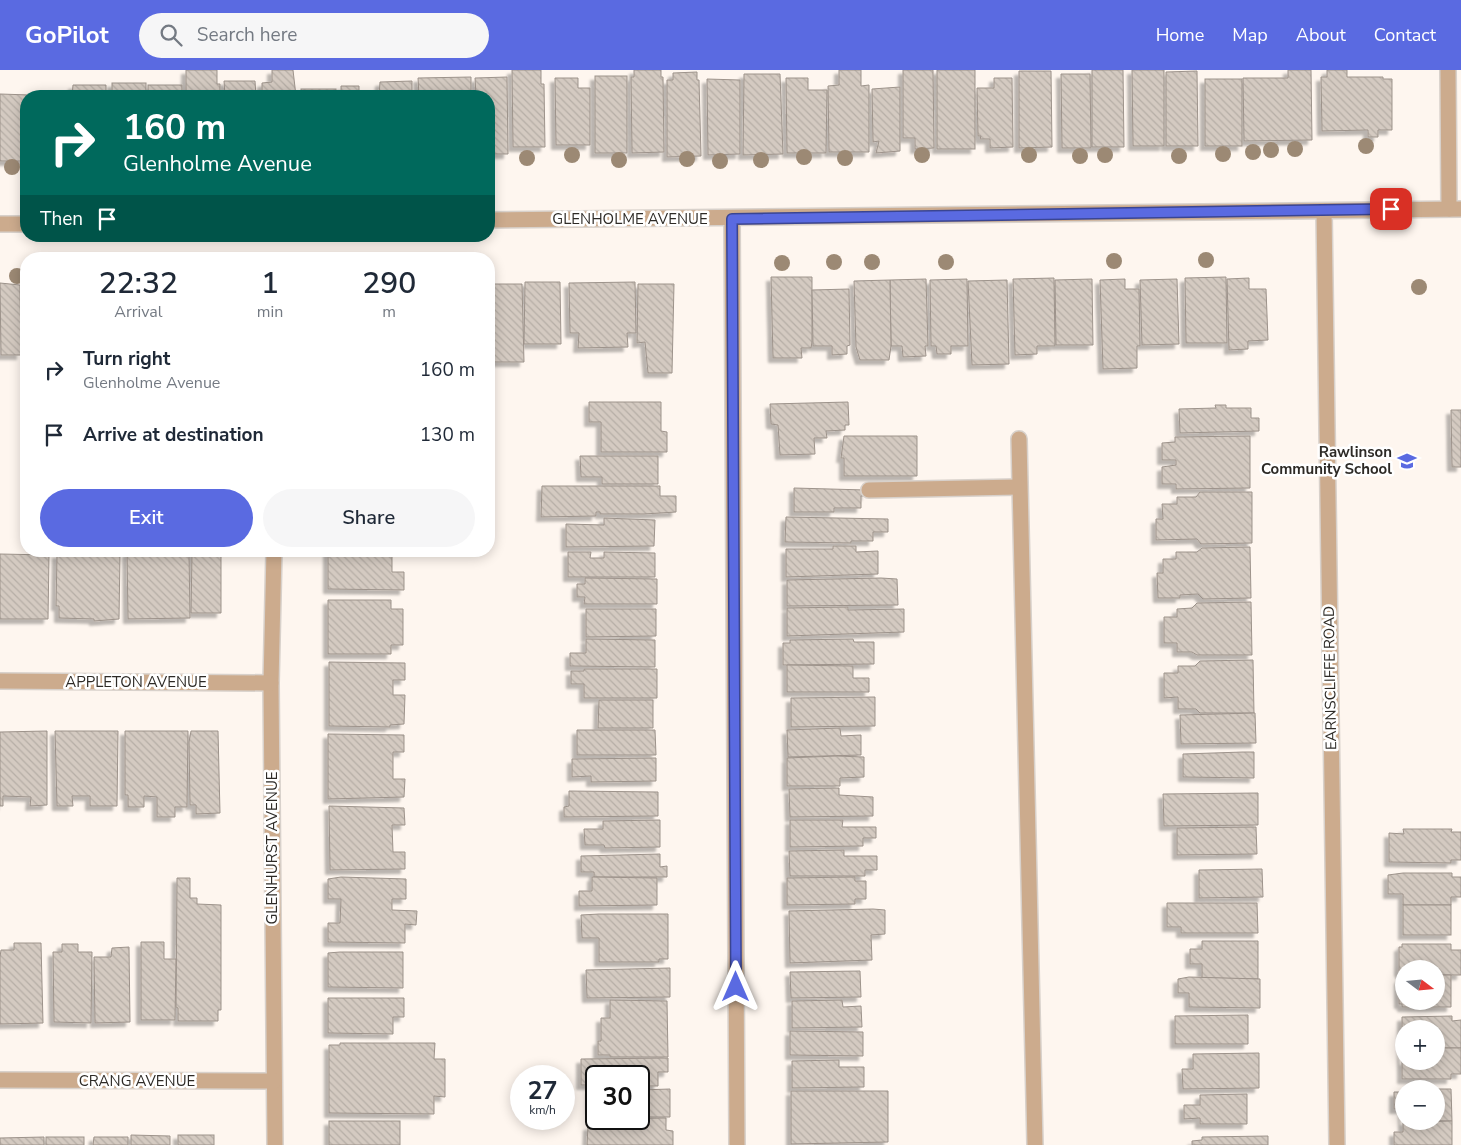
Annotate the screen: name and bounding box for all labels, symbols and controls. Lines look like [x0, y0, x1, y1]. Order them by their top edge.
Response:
search box [139, 13, 489, 58]
text: GoPilot [25, 19, 109, 51]
icon: search [157, 21, 185, 49]
text: Search here [197, 22, 297, 48]
text: Home [1156, 23, 1204, 47]
text: Map [1232, 23, 1268, 47]
text: About [1296, 23, 1346, 47]
text: Contact [1374, 23, 1436, 47]
text: 160 m [123, 104, 226, 151]
icon: right [40, 110, 105, 175]
text: Glenholme Avenue [123, 149, 312, 179]
pin [1370, 188, 1412, 230]
icon: arrive [1377, 195, 1405, 223]
icon: arrive [93, 205, 121, 233]
text: Then [40, 206, 83, 232]
street label: GLENHOLME AVENUE [552, 209, 708, 229]
text: 22:32 [99, 263, 178, 304]
text: 1 [261, 263, 279, 304]
text: 290 [362, 263, 416, 304]
text: Arrival [114, 301, 162, 323]
text: min [257, 301, 283, 323]
text: m [382, 301, 396, 323]
text: Turn right [83, 346, 170, 372]
icon: right [40, 356, 68, 384]
text: 160 m [420, 357, 475, 383]
text: Glenholme Avenue [83, 372, 220, 394]
icon: arrive [40, 421, 68, 449]
text: Arrive at destination [83, 422, 264, 448]
text: 130 m [420, 422, 475, 448]
place label: Rawlinson Community School [1261, 442, 1392, 479]
school or university icon: Rawlinson Community School [1396, 450, 1418, 472]
button: Exit [40, 489, 253, 547]
button: Share [263, 489, 475, 547]
street label: EARNSCLIFFE ROAD [1319, 606, 1341, 750]
street label: APPLETON AVENUE [65, 672, 207, 692]
street label: GLENHURST AVENUE [262, 771, 282, 925]
position arrow [709, 960, 761, 1012]
north arrow [1395, 960, 1445, 1010]
map controls [1395, 960, 1445, 1130]
button: + [1395, 1020, 1445, 1070]
speed limit sign: 30 [585, 1065, 650, 1130]
street label: CRANG AVENUE [79, 1071, 195, 1091]
text: 27 [527, 1074, 558, 1108]
button: − [1395, 1080, 1445, 1130]
text: km/h [529, 1102, 556, 1118]

